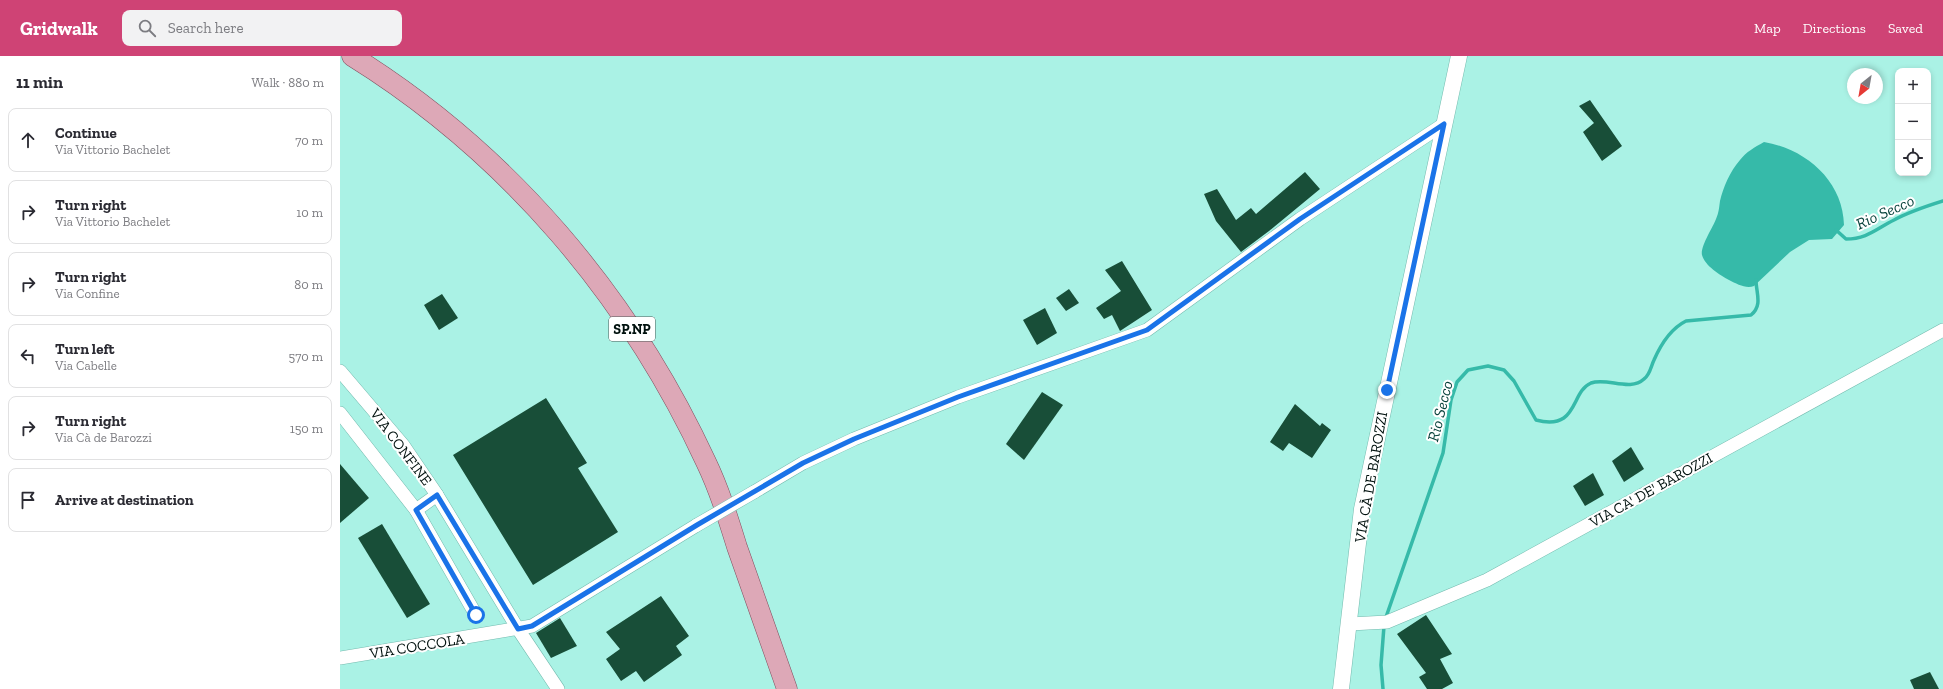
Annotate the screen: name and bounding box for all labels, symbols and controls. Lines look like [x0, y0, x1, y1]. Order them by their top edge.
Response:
search box [122, 10, 402, 46]
text: Gridwalk [20, 17, 98, 40]
icon: search [136, 17, 158, 39]
text: Search here [168, 19, 244, 37]
text: Map [1754, 20, 1781, 37]
text: Directions [1803, 20, 1866, 37]
text: Saved [1888, 20, 1923, 37]
north arrow [1847, 68, 1883, 104]
map controls [1895, 68, 1931, 176]
button: + [1895, 68, 1931, 104]
text: 11 min [16, 72, 63, 92]
text: Walk · 880 m [252, 75, 324, 90]
button: − [1895, 104, 1931, 140]
text: Continue [55, 124, 117, 142]
icon: ahead [17, 129, 39, 151]
text: 70 m [295, 133, 323, 148]
button: locate [1895, 140, 1931, 176]
text: Via Vittorio Bachelet [55, 142, 170, 157]
water label: Rio Secco [1853, 191, 1917, 233]
text: Turn right [55, 196, 126, 214]
icon: right [17, 201, 39, 223]
text: 10 m [296, 205, 323, 220]
text: Via Vittorio Bachelet [55, 214, 170, 229]
text: Turn right [55, 268, 126, 286]
icon: right [17, 273, 39, 295]
text: 80 m [294, 277, 323, 292]
text: Via Confine [55, 286, 120, 301]
road number: SP.NP [609, 317, 655, 341]
text: Turn left [55, 340, 115, 358]
icon: left [17, 345, 39, 367]
text: 570 m [289, 349, 323, 364]
text: Via Cabelle [55, 358, 117, 373]
water label: Rio Secco [1423, 379, 1457, 443]
route end [1378, 381, 1396, 399]
street label: VIA CONFINE [366, 404, 436, 489]
street label: VIA CÀ DE BAROZZI [1350, 410, 1391, 545]
text: Turn right [55, 412, 126, 430]
icon: right [17, 417, 39, 439]
text: 150 m [290, 421, 323, 436]
text: Via Cà de Barozzi [55, 430, 152, 445]
street label: VIA CA' DE' BAROZZI [1585, 449, 1716, 532]
icon: arrive [17, 489, 39, 511]
text: Arrive at destination [55, 491, 194, 509]
route start [467, 606, 485, 624]
street label: VIA COCCOLA [367, 630, 466, 663]

